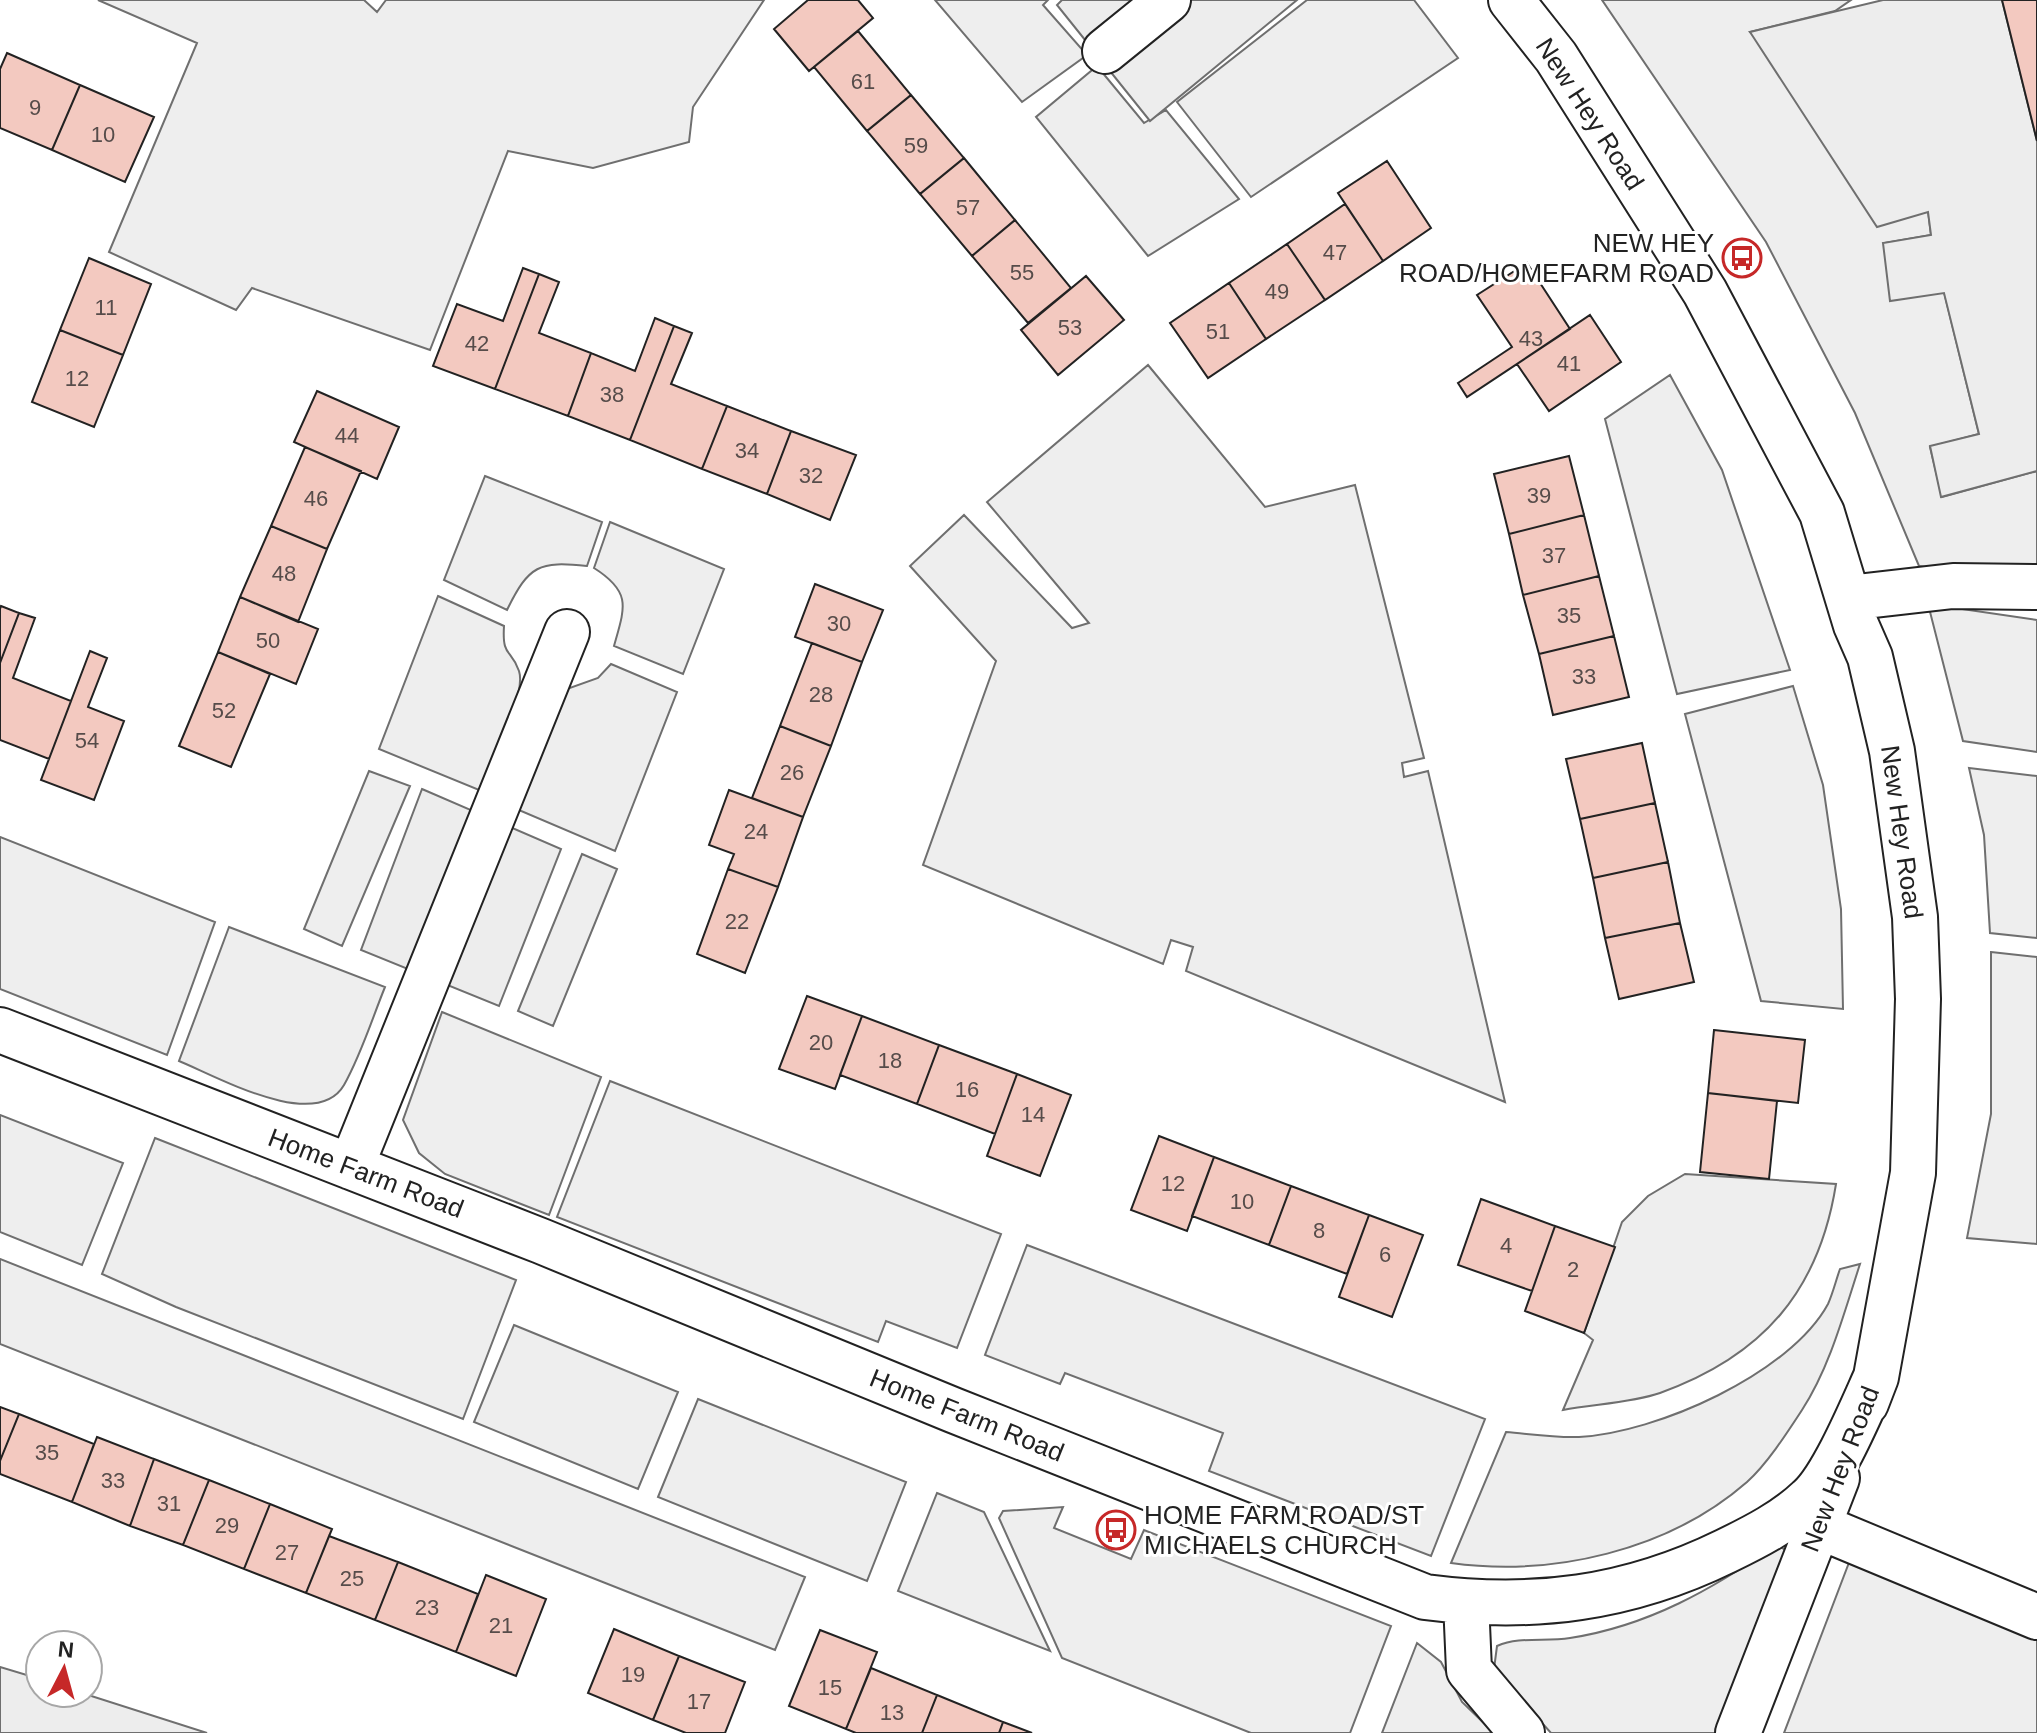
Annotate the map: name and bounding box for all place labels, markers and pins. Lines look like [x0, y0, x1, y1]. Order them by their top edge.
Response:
place label: NEW HEY ROAD/HOMEFARM ROAD [1399, 228, 1714, 288]
bus stop icon: NEW HEY ROAD/HOMEFARM ROAD [1721, 237, 1763, 279]
place label: HOME FARM ROAD/ST MICHAELS CHURCH [1144, 1500, 1424, 1560]
bus stop icon: HOME FARM ROAD/ST MICHAELS CHURCH [1095, 1509, 1137, 1551]

